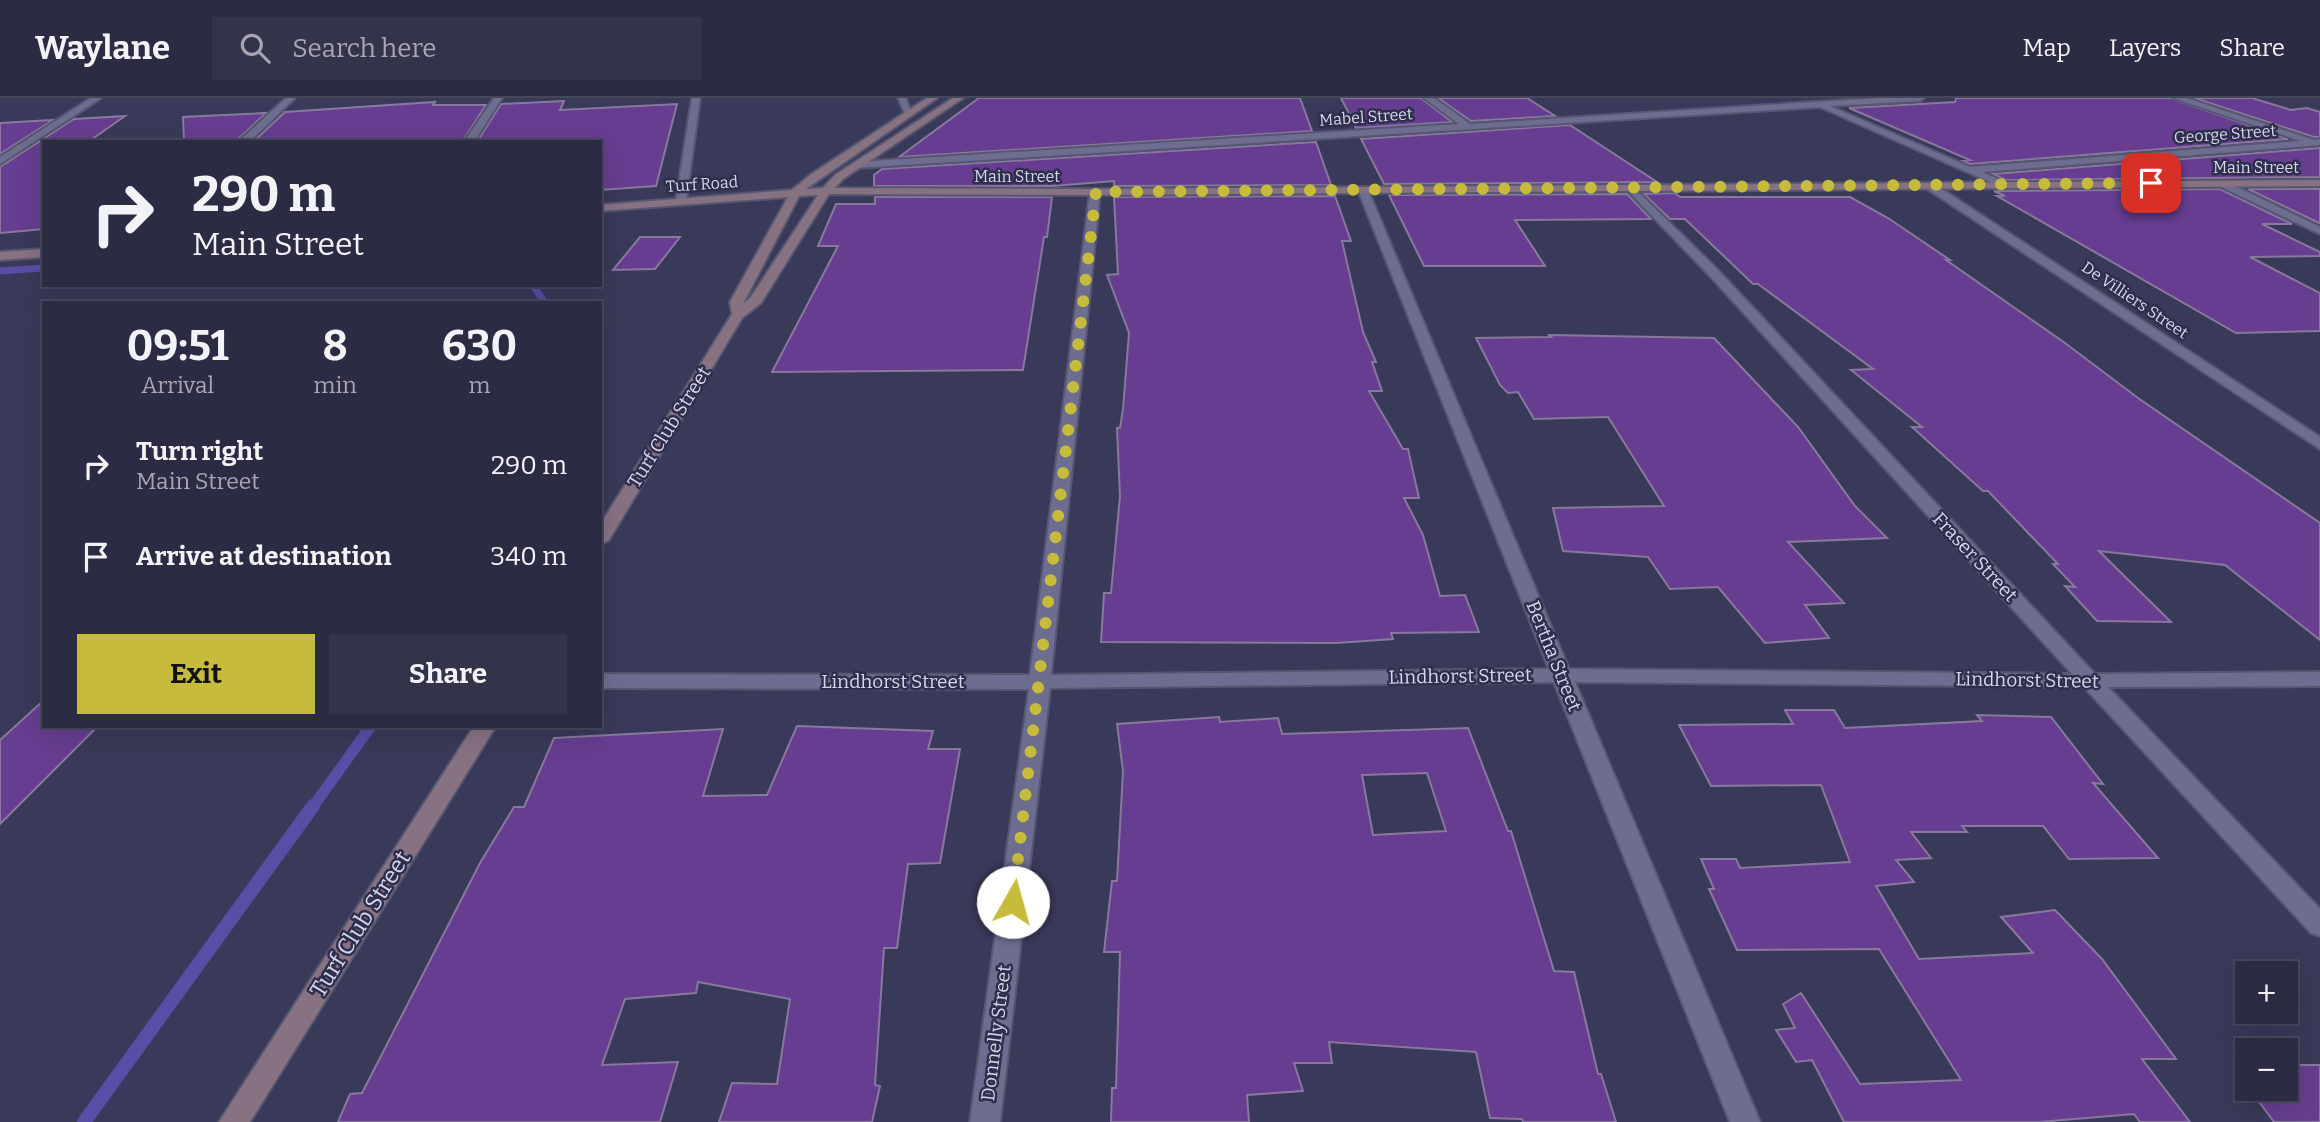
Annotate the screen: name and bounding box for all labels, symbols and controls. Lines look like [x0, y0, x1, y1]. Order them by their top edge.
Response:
search box [212, 17, 702, 80]
text: Waylane [35, 28, 170, 68]
icon: search [236, 29, 274, 67]
text: Search here [292, 33, 437, 64]
text: Map [2023, 34, 2071, 62]
text: Layers [2109, 34, 2181, 62]
text: Share [2219, 34, 2285, 62]
street label: Mabel Street [1319, 104, 1414, 130]
street label: George Street [2173, 121, 2277, 147]
pin [2121, 153, 2181, 213]
street label: Main Street [2213, 158, 2299, 177]
icon: arrive [2132, 164, 2170, 202]
text: 290 m [192, 165, 335, 224]
street label: Main Street [974, 167, 1060, 186]
icon: right [77, 168, 168, 259]
street label: Turf Road [665, 172, 739, 196]
text: Main Street [192, 225, 364, 263]
street label: De Villiers Street [2078, 257, 2192, 343]
text: 09:51 [127, 321, 229, 371]
text: 8 [323, 321, 348, 371]
text: 630 [442, 321, 517, 371]
street label: Turf Club Street [623, 362, 716, 492]
text: Arrival [141, 371, 214, 399]
text: min [314, 371, 357, 399]
text: m [468, 371, 490, 399]
text: Turn right [136, 436, 263, 467]
icon: right [77, 447, 115, 485]
text: 290 m [491, 450, 567, 481]
text: Main Street [136, 467, 260, 495]
street label: Fraser Street [1928, 508, 2022, 607]
icon: arrive [77, 538, 115, 576]
text: Arrive at destination [136, 541, 391, 572]
text: 340 m [490, 541, 567, 572]
street label: Bertha Street [1521, 597, 1587, 715]
button: Exit [77, 634, 315, 714]
button: Share [329, 634, 567, 714]
street label: Lindhorst Street [1388, 663, 1532, 689]
street label: Lindhorst Street [1955, 667, 2099, 693]
street label: Lindhorst Street [821, 670, 965, 693]
street label: Turf Club Street [304, 846, 416, 1002]
position arrow [976, 865, 1050, 939]
map controls [2235, 961, 2298, 1101]
button: + [2235, 961, 2298, 1024]
street label: Donnelly Street [976, 963, 1016, 1102]
button: − [2235, 1038, 2298, 1101]

